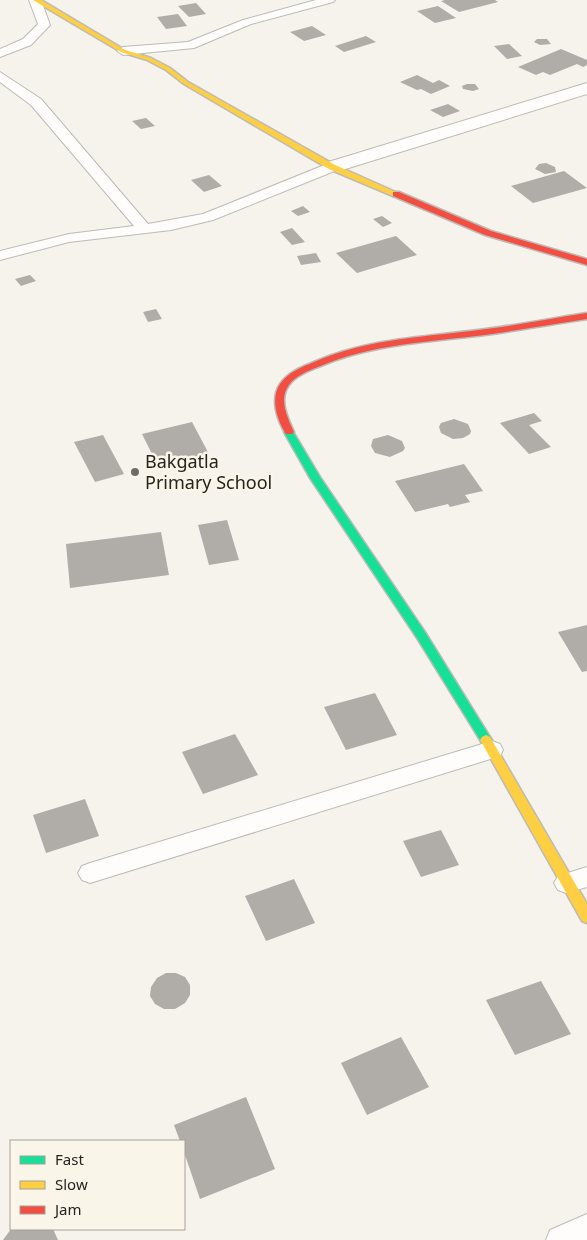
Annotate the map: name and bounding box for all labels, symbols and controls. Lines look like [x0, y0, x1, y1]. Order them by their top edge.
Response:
place label: Bakgatla Primary School [145, 449, 272, 494]
marker: Bakgatla Primary School [129, 466, 141, 478]
legend [10, 1140, 185, 1230]
text: Fast [55, 1149, 84, 1169]
text: Slow [55, 1174, 88, 1194]
text: Jam [53, 1199, 82, 1219]

